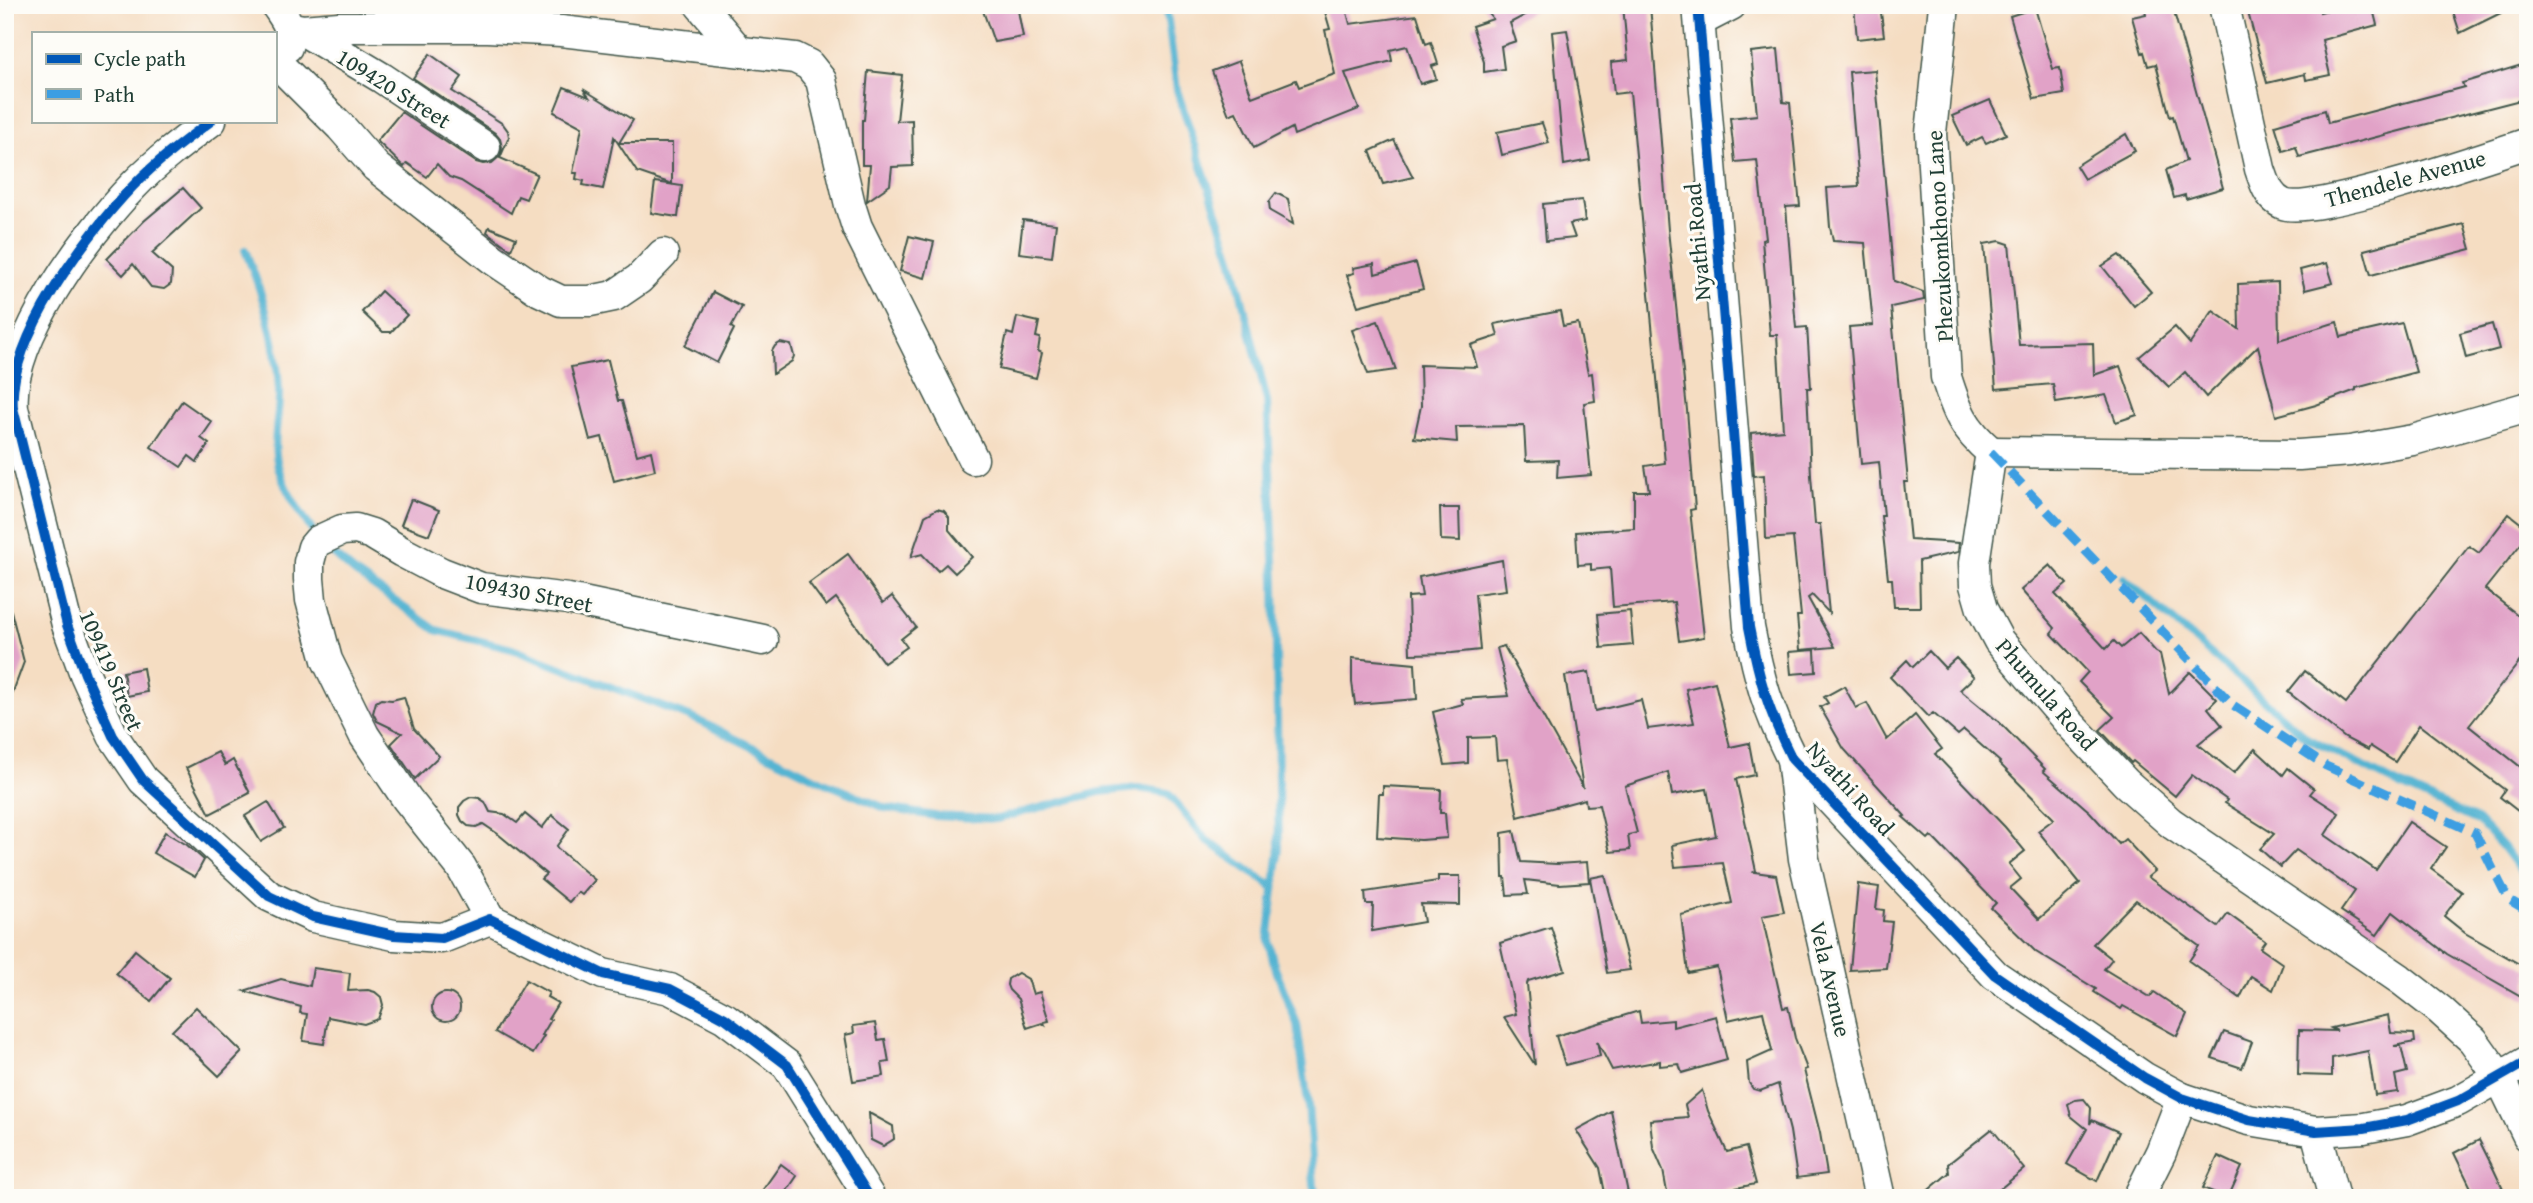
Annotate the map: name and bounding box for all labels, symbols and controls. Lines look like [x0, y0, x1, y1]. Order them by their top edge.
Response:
legend [32, 32, 276, 122]
street label: 109420 Street [330, 40, 458, 136]
text: Cycle path [94, 43, 186, 74]
text: Path [94, 79, 135, 110]
street label: Phezukomkhono Lane [1917, 129, 1961, 343]
street label: Thendele Avenue [2321, 141, 2489, 215]
street label: Nyathi Road [1675, 181, 1719, 302]
street label: 109430 Street [462, 563, 596, 621]
street label: 109419 Street [71, 604, 153, 736]
street label: Phumula Road [1989, 631, 2106, 758]
street label: Nyathi Road [1799, 733, 1903, 843]
street label: Vela Avenue [1802, 918, 1860, 1040]

